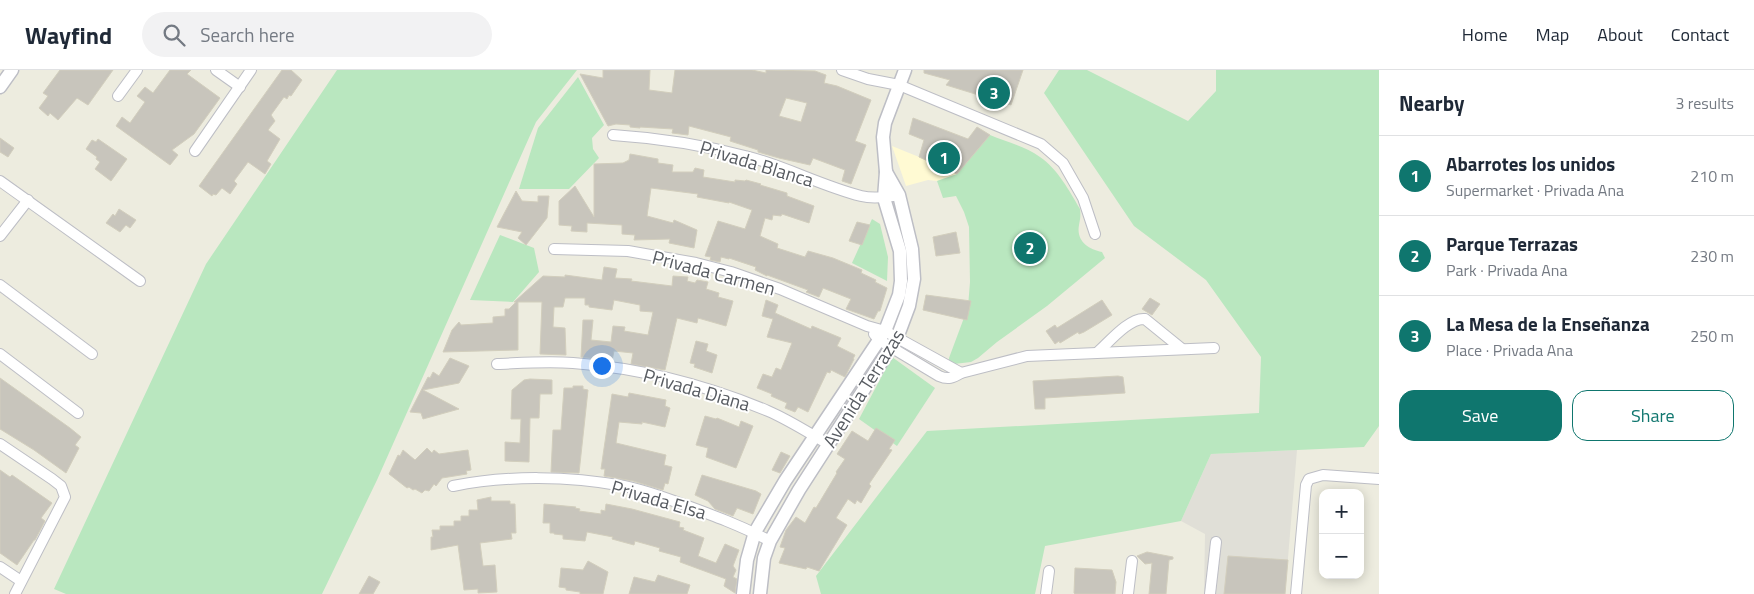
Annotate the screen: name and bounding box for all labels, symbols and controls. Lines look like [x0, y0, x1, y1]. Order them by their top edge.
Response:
search box [142, 12, 492, 57]
text: Wayfind [25, 17, 112, 53]
text: Search here [200, 20, 295, 49]
icon: search [160, 21, 188, 49]
text: Home [1462, 21, 1508, 48]
text: Map [1536, 21, 1569, 48]
text: About [1597, 21, 1643, 48]
text: Contact [1671, 21, 1729, 48]
pin: 3 [978, 74, 1010, 112]
text: Nearby [1399, 87, 1464, 119]
text: 3 results [1675, 91, 1734, 115]
street label: Privada Blanca [696, 132, 818, 194]
pin: 1 [928, 139, 960, 177]
text: Abarrotes los unidos [1446, 149, 1615, 178]
text: 1 [1411, 164, 1419, 188]
text: 210 m [1690, 164, 1734, 188]
text: Supermarket · Privada Ana [1446, 178, 1624, 202]
pin: 2 [1014, 229, 1046, 267]
text: Parque Terrazas [1446, 229, 1578, 258]
street label: Privada Carmen [649, 242, 779, 302]
text: 2 [1411, 244, 1419, 268]
text: 230 m [1690, 244, 1734, 268]
text: Park · Privada Ana [1446, 258, 1567, 282]
text: La Mesa de la Enseñanza [1446, 309, 1650, 338]
street label: Avenida Terrazas [815, 323, 911, 453]
text: 3 [1411, 324, 1419, 348]
text: 250 m [1690, 324, 1734, 348]
text: Place · Privada Ana [1446, 338, 1573, 362]
your location [589, 353, 615, 379]
street label: Privada Diana [640, 360, 754, 418]
button: Save [1399, 390, 1562, 441]
button: Share [1572, 390, 1734, 441]
street label: Privada Elsa [608, 472, 710, 527]
map controls [1319, 489, 1364, 579]
button: + [1319, 489, 1364, 534]
button: − [1319, 534, 1364, 579]

